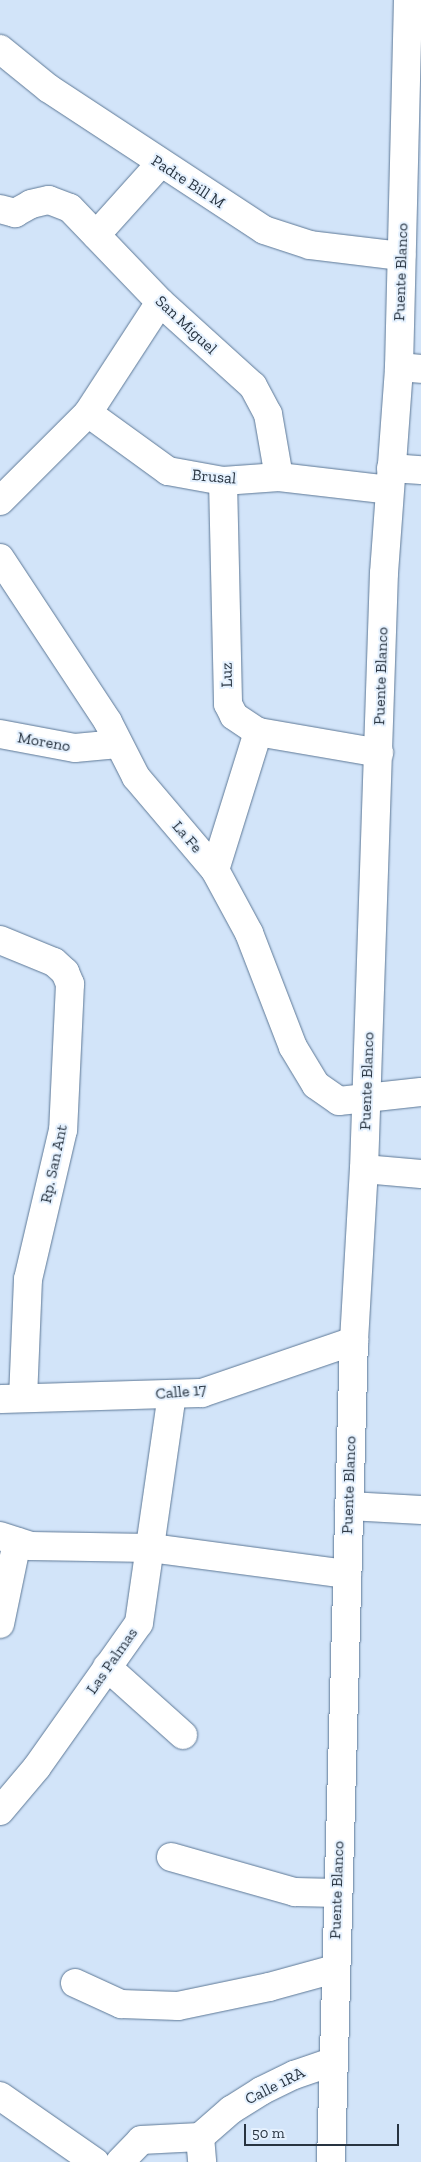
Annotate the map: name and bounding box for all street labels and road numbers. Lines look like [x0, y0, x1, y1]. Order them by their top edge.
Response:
street label: Padre Bill M [148, 151, 228, 213]
street label: Puente Blanco [390, 223, 412, 321]
street label: San Miguel [151, 292, 221, 358]
street label: Brusal [191, 466, 237, 488]
street label: Puente Blanco [370, 627, 392, 725]
street label: Luz [217, 662, 237, 688]
street label: Moreno [16, 728, 72, 756]
street label: La Fe [168, 817, 206, 857]
street label: Puente Blanco [356, 1032, 378, 1130]
street label: Rp. San Ant [36, 1123, 72, 1205]
street label: Calle 17 [155, 1380, 207, 1404]
street label: Puente Blanco [338, 1436, 360, 1534]
street label: Las Palmas [82, 1624, 142, 1698]
street label: Puente Blanco [326, 1841, 348, 1939]
street label: Calle 1RA [242, 2063, 308, 2109]

